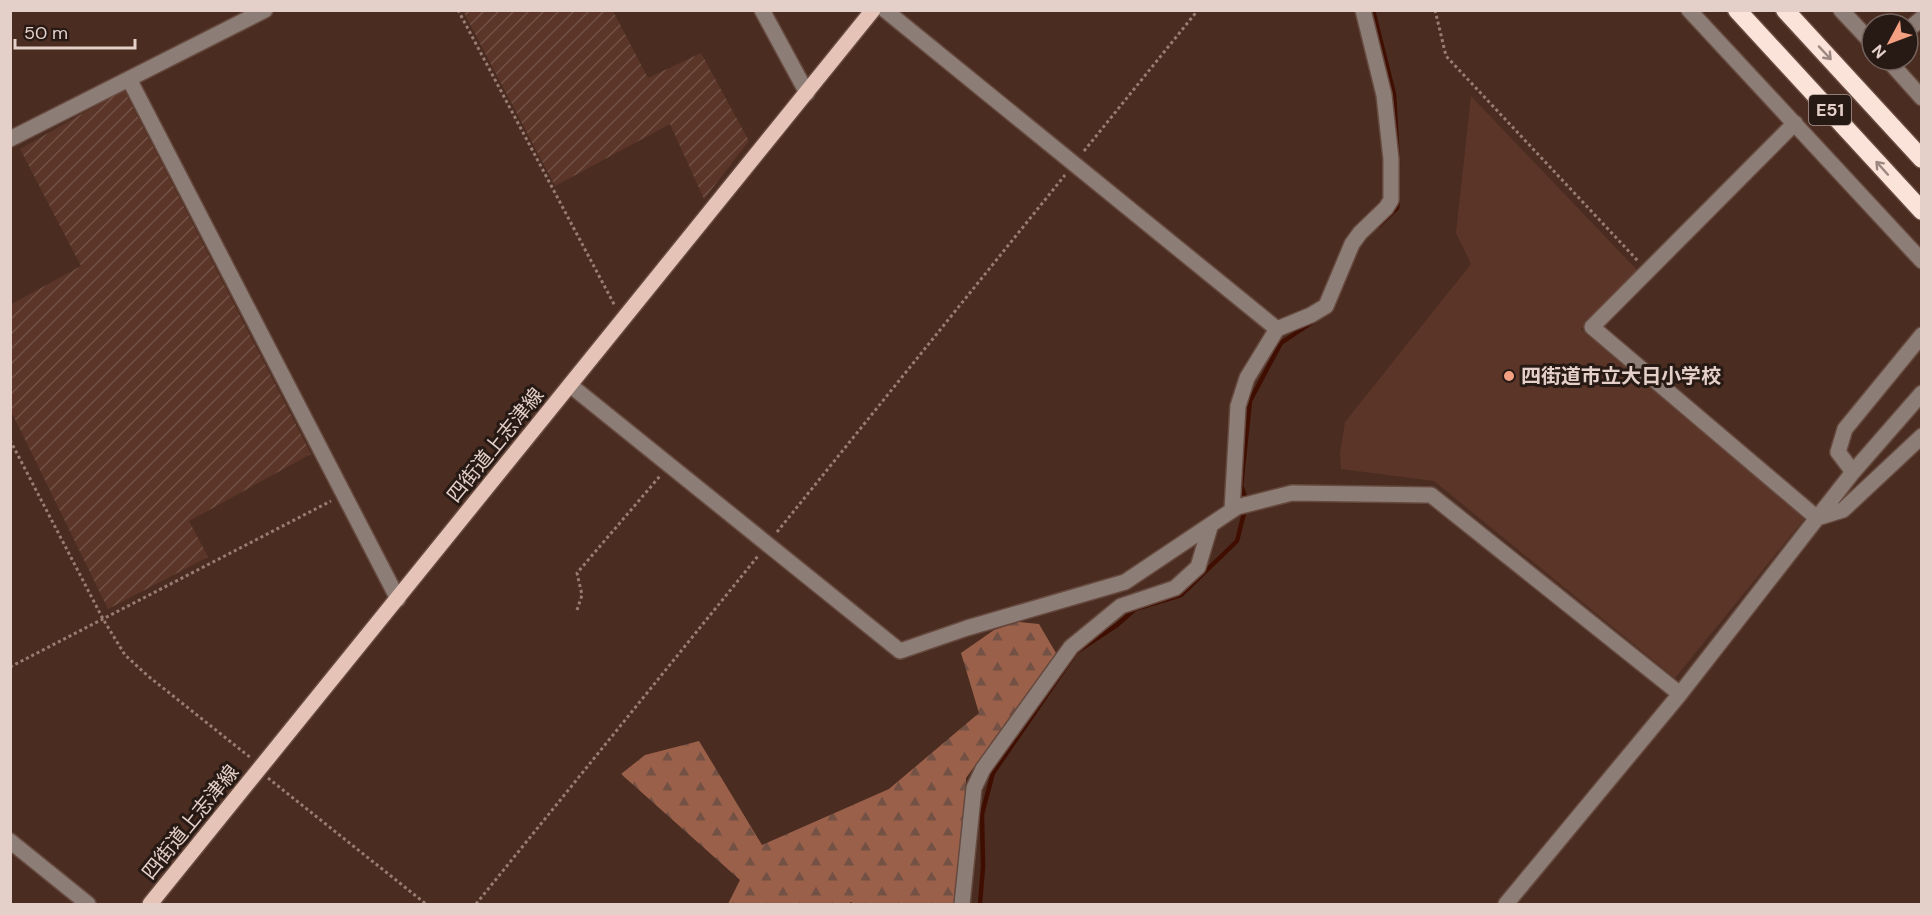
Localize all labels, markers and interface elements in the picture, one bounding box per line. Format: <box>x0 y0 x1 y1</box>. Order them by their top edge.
scale bar <box>15 12 135 50</box>
north arrow <box>1860 12 1920 72</box>
text: 50 m <box>24 21 68 45</box>
text: N <box>1867 40 1891 63</box>
one-way arrow <box>1818 46 1832 61</box>
road number: E51 <box>1809 95 1851 125</box>
one-way arrow <box>1875 161 1889 176</box>
place label: 四街道市立大日小学校 <box>1521 363 1721 389</box>
marker: 四街道市立大日小学校 <box>1502 369 1516 383</box>
street label: 四街道上志津線 <box>441 382 549 508</box>
street label: 四街道上志津線 <box>136 759 244 885</box>

